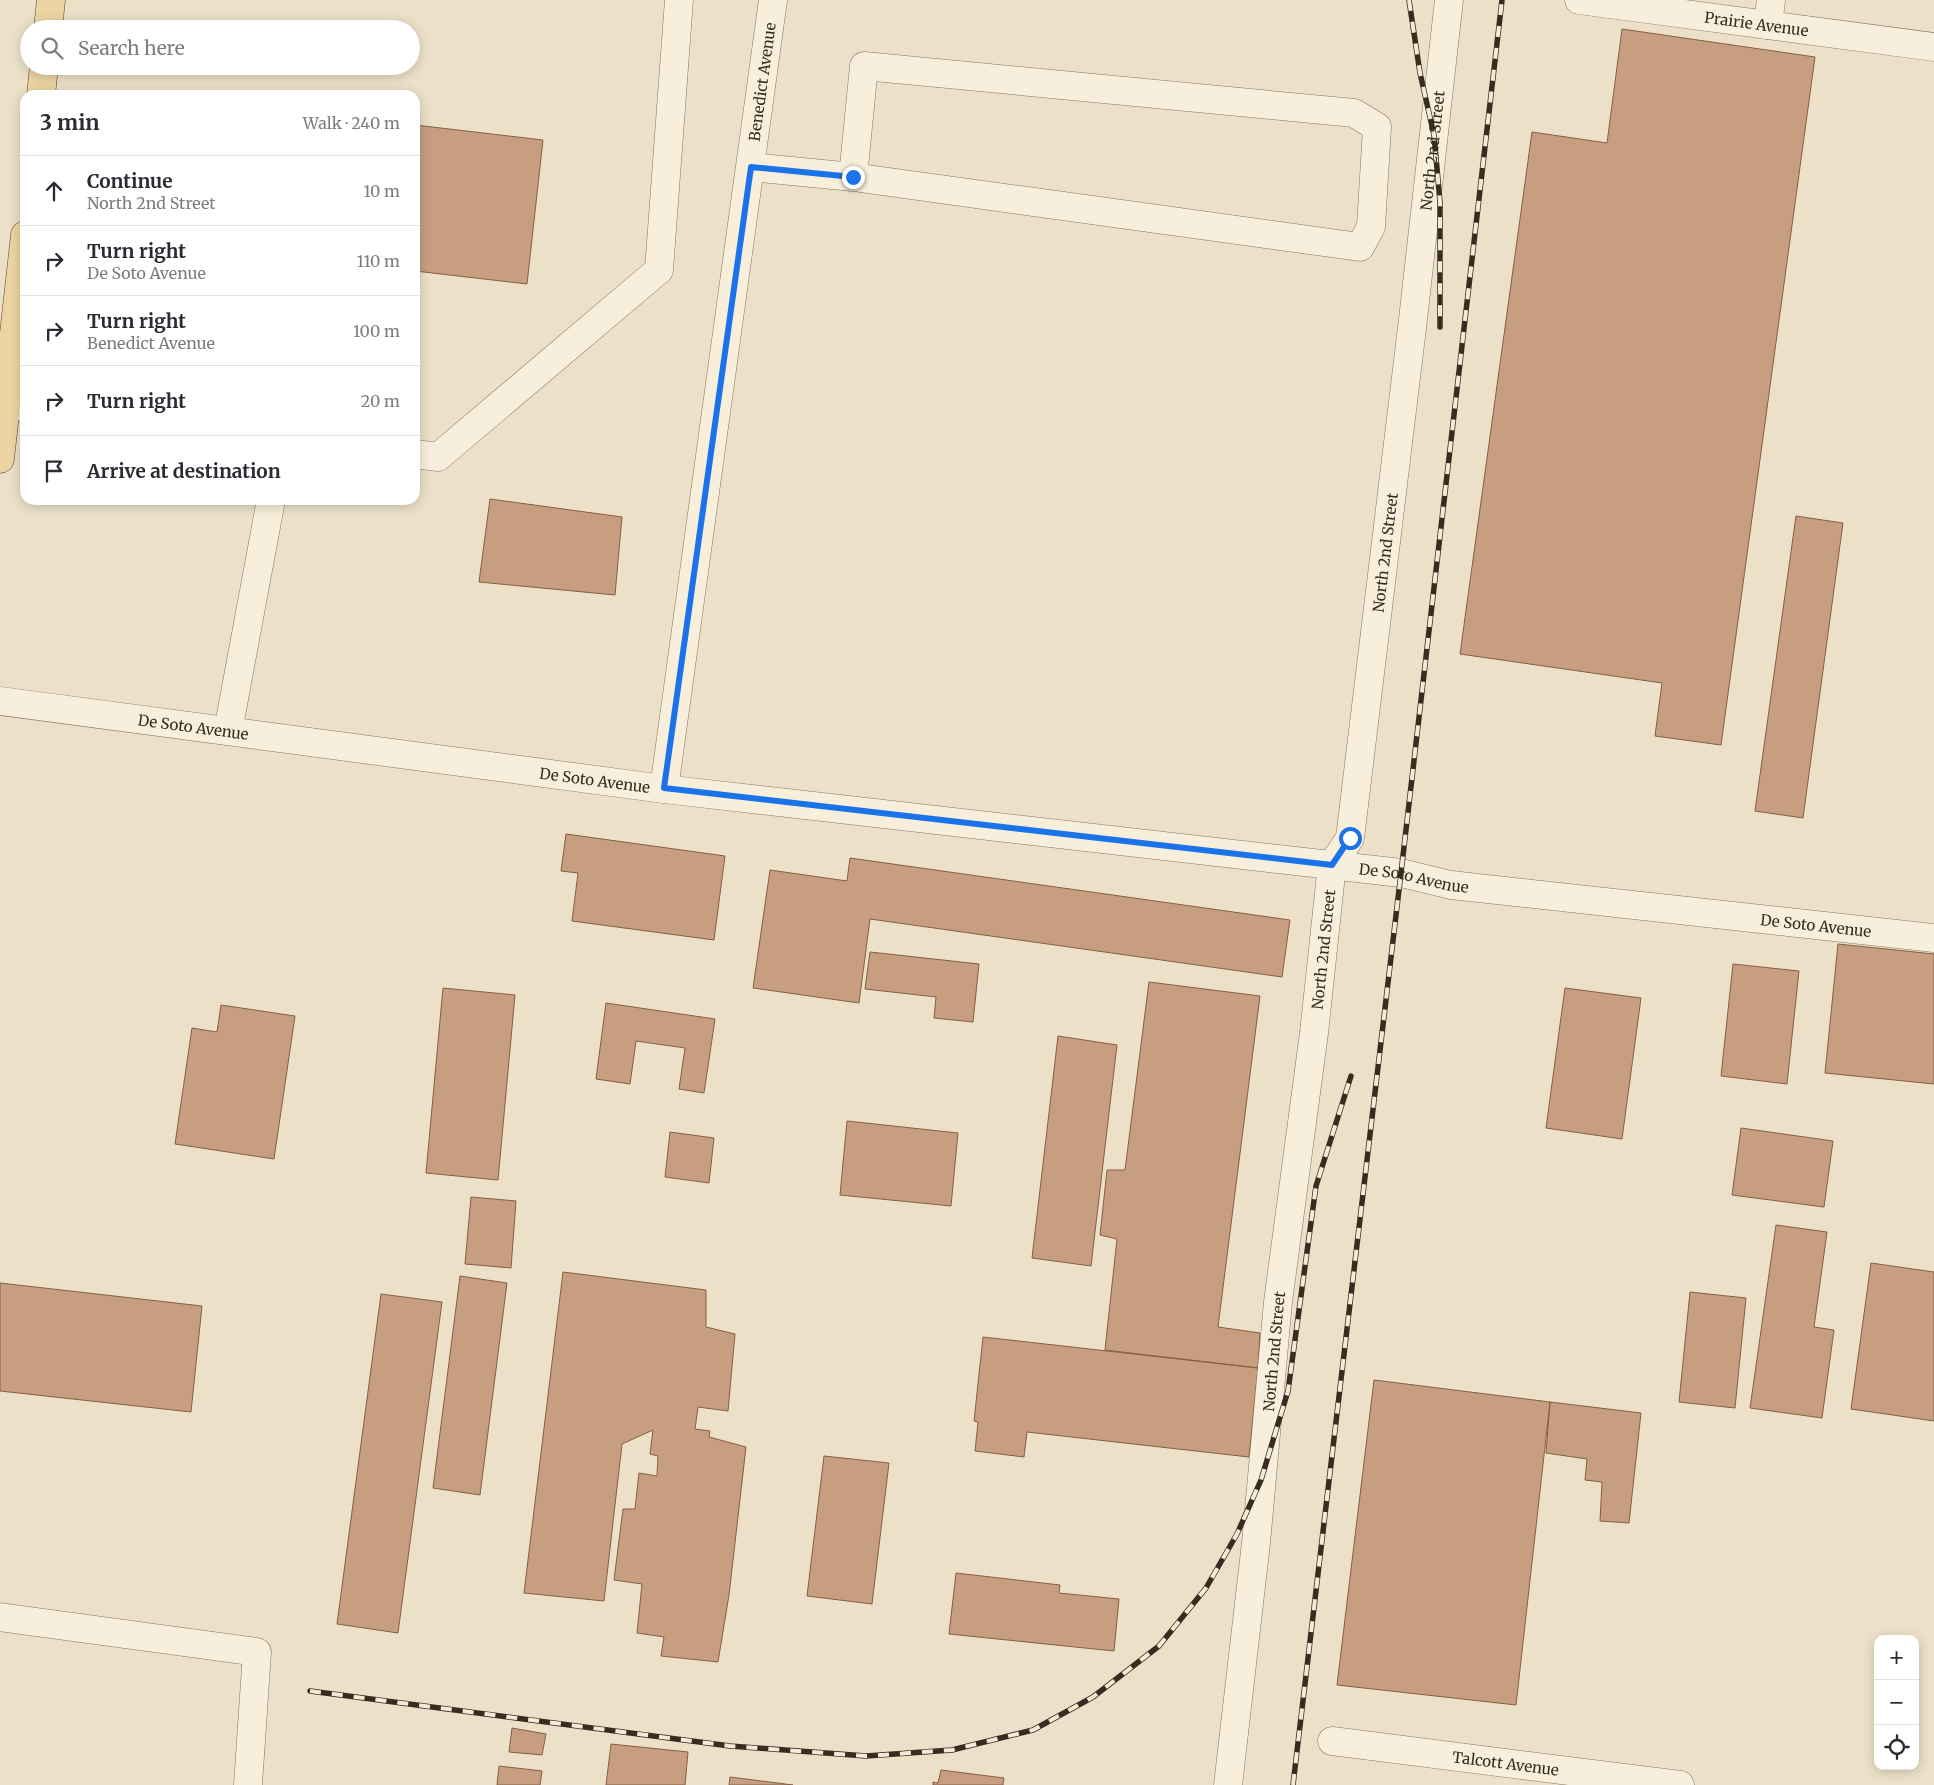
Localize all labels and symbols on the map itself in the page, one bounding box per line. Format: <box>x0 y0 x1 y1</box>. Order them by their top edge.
street label: Prairie Avenue <box>1703 7 1810 40</box>
street label: Benedict Avenue <box>744 21 779 142</box>
street label: North 2nd Street <box>1416 89 1448 211</box>
route end <box>842 166 865 189</box>
street label: North 2nd Street <box>1368 491 1401 614</box>
street label: De Soto Avenue <box>137 710 250 743</box>
street label: De Soto Avenue <box>538 763 651 797</box>
route start <box>1339 827 1362 850</box>
street label: De Soto Avenue <box>1358 859 1470 896</box>
street label: North 2nd Street <box>1307 888 1339 1010</box>
street label: De Soto Avenue <box>1759 910 1872 941</box>
street label: North 2nd Street <box>1259 1290 1289 1412</box>
street label: Talcott Avenue <box>1451 1747 1560 1779</box>

